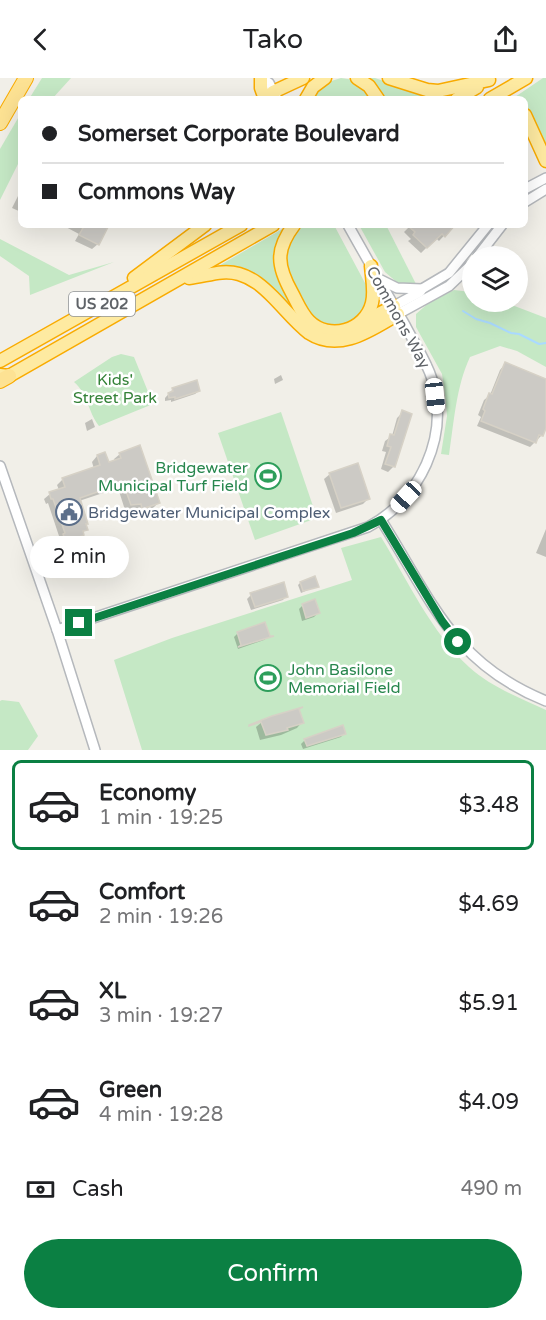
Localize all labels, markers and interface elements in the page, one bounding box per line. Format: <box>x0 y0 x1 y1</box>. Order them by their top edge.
icon: back <box>24 23 57 56</box>
text: Tako <box>243 23 303 56</box>
icon: share <box>489 23 522 56</box>
text: Somerset Corporate Boulevard <box>78 121 400 147</box>
text: Commons Way <box>78 179 235 205</box>
map controls <box>462 246 528 312</box>
button: layers <box>462 246 528 312</box>
street label: Commons Way <box>362 263 435 373</box>
road number: US 202 <box>69 292 135 316</box>
park label: Kids' Street Park <box>73 370 157 408</box>
car <box>424 377 446 415</box>
place label: Bridgewater Municipal Turf Field <box>98 458 249 496</box>
sports icon: Bridgewater Municipal Turf Field <box>253 461 283 491</box>
car <box>387 478 425 516</box>
public building icon: Bridgewater Municipal Complex <box>54 497 84 527</box>
place label: Bridgewater Municipal Complex <box>88 503 330 523</box>
callout: 2 min <box>29 536 128 578</box>
text: 2 min <box>53 545 106 569</box>
route end <box>65 609 92 636</box>
route start <box>444 628 471 655</box>
place label: John Basilone Memorial Field <box>288 660 401 698</box>
sports icon: John Basilone Memorial Field <box>253 663 283 693</box>
icon: car <box>27 778 81 832</box>
text: Economy <box>99 780 196 806</box>
text: $3.48 <box>459 792 519 818</box>
text: 1 min · 19:25 <box>99 806 223 830</box>
icon: car <box>27 877 81 931</box>
text: Comfort <box>99 879 185 905</box>
text: $4.69 <box>458 891 519 917</box>
text: 2 min · 19:26 <box>99 905 223 929</box>
icon: car <box>27 976 81 1030</box>
text: XL <box>99 978 126 1004</box>
text: $5.91 <box>458 990 519 1016</box>
text: 3 min · 19:27 <box>99 1004 223 1028</box>
icon: car <box>27 1075 81 1129</box>
text: Green <box>99 1077 162 1103</box>
text: $4.09 <box>458 1089 519 1115</box>
text: 4 min · 19:28 <box>99 1103 223 1127</box>
icon: cash <box>24 1173 57 1206</box>
text: Cash <box>72 1176 124 1202</box>
text: 490 m <box>461 1177 522 1201</box>
button: Confirm <box>24 1239 522 1308</box>

